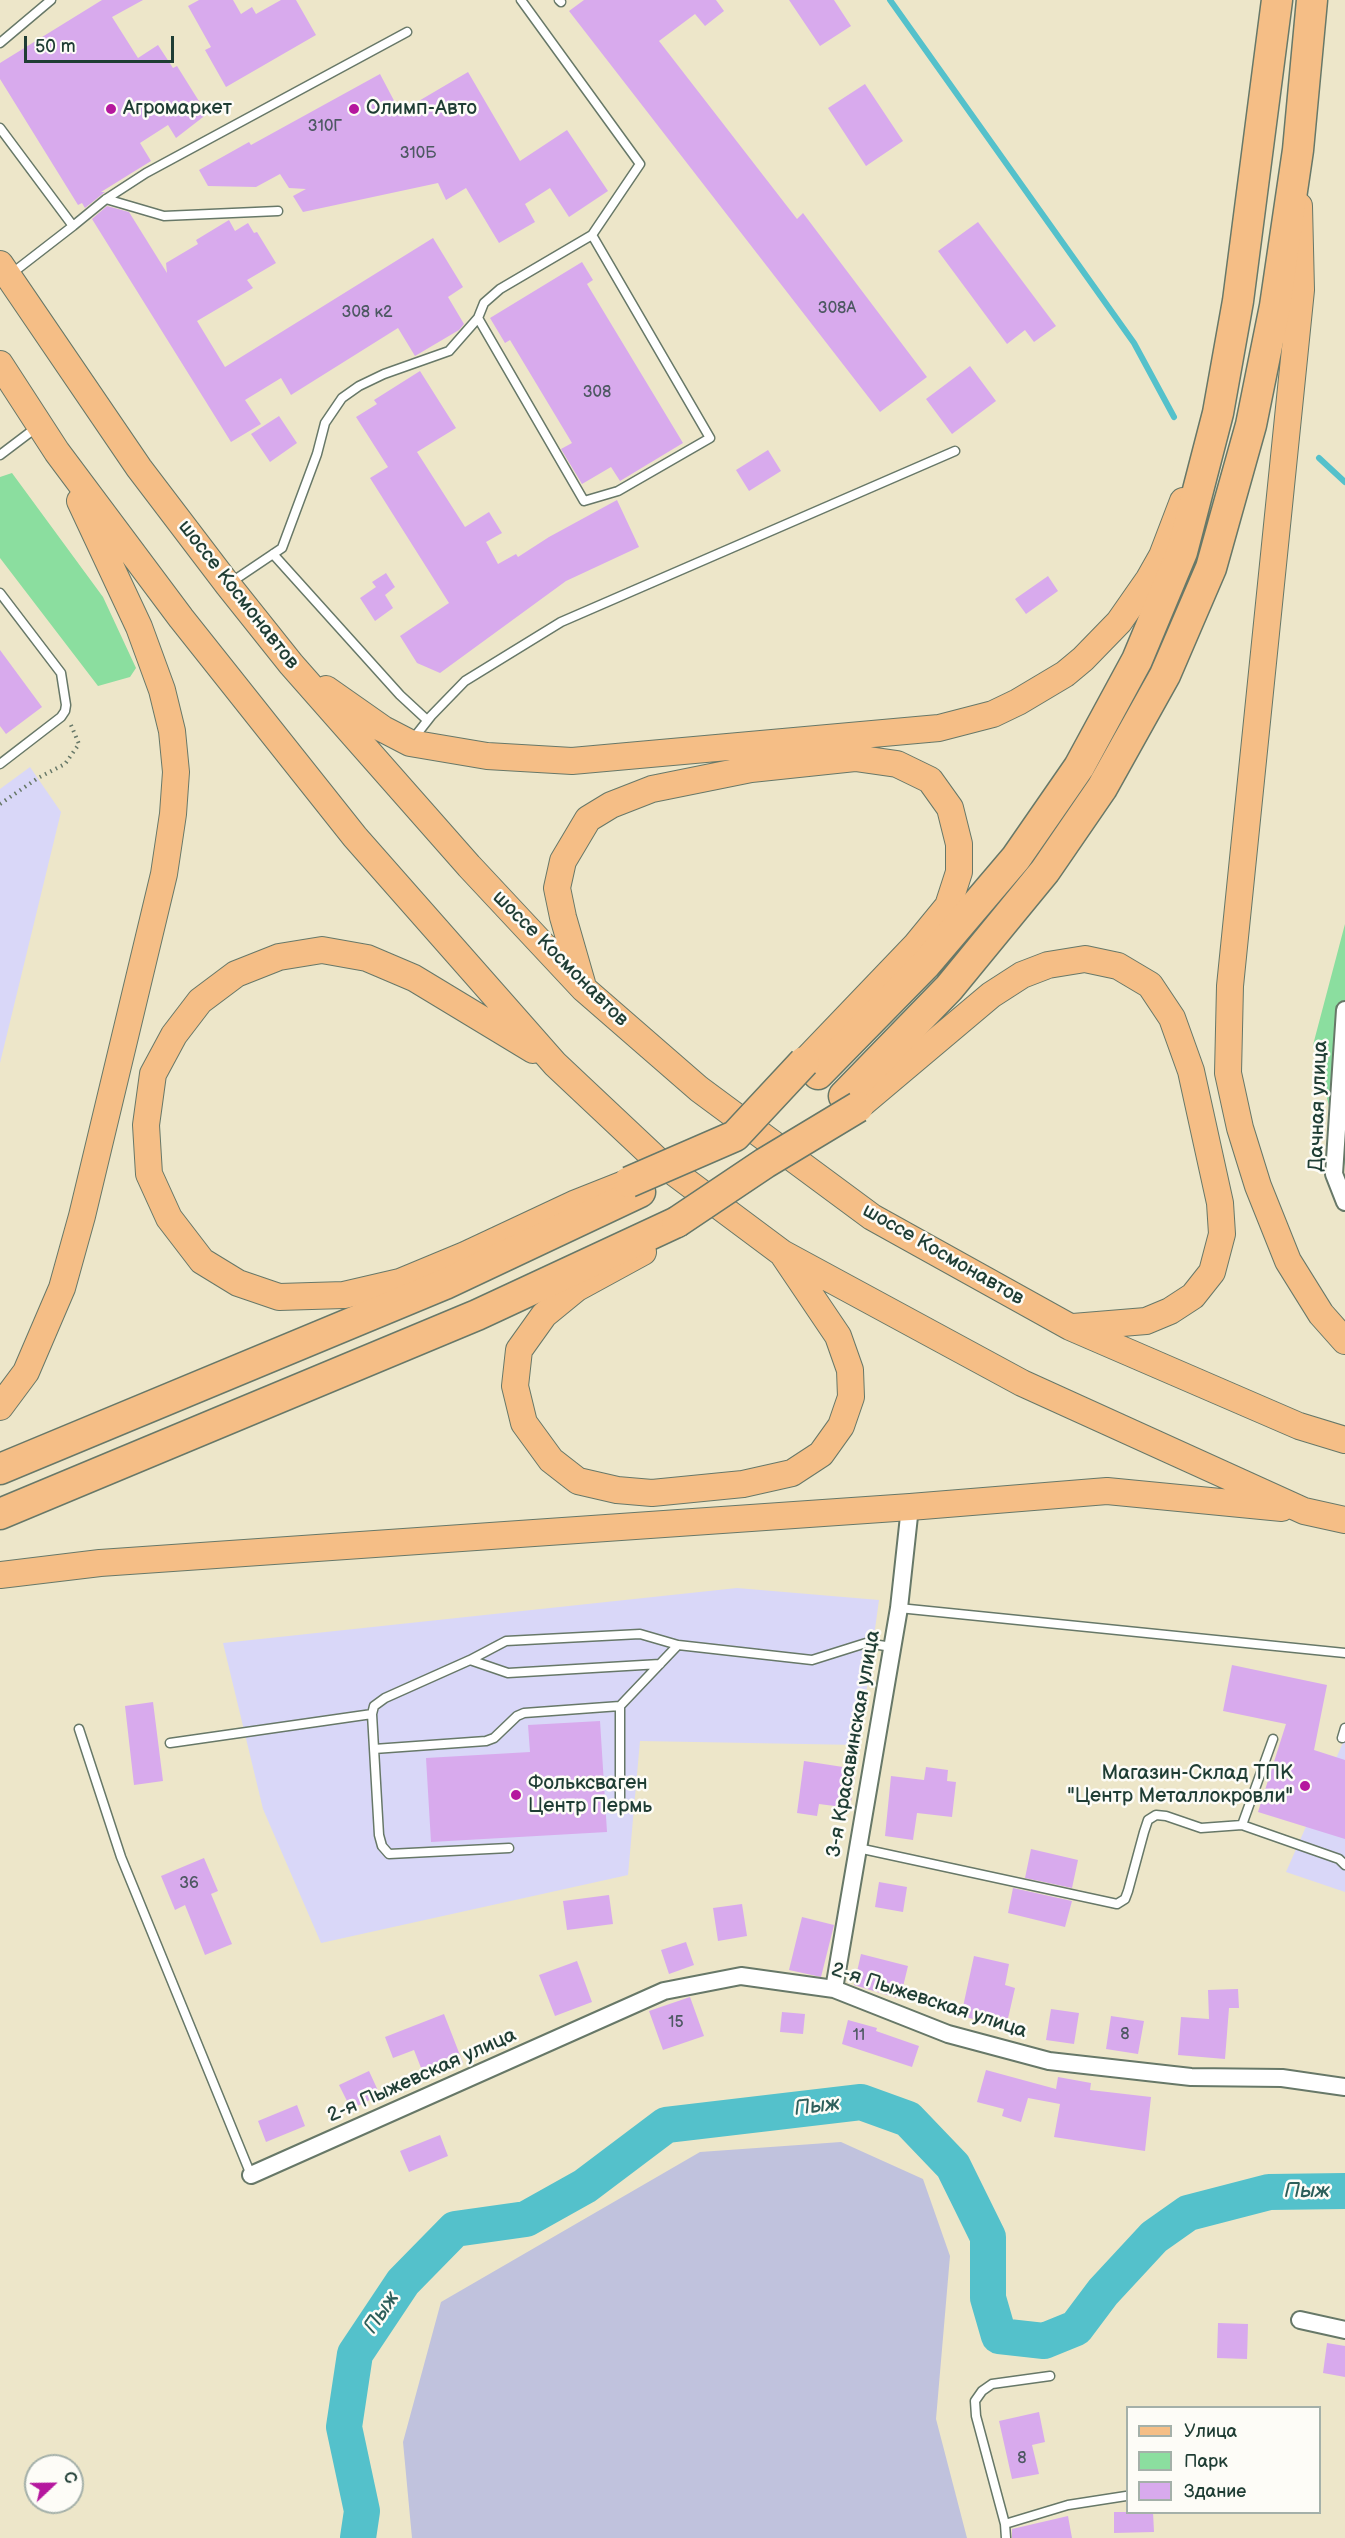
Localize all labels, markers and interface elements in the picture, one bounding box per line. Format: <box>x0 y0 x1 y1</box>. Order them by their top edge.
scale bar <box>27 24 177 62</box>
text: 50 m <box>35 36 76 57</box>
place label: Агромаркет <box>123 97 232 121</box>
place label: Олимп-Авто <box>366 97 477 121</box>
marker: Агромаркет <box>104 102 118 116</box>
marker: Олимп-Авто <box>347 102 361 116</box>
house number: 310Г <box>308 117 342 137</box>
house number: 310Б <box>400 144 436 164</box>
house number: 308А <box>818 299 856 319</box>
house number: 308 к2 <box>342 303 392 323</box>
house number: 308 <box>583 383 611 403</box>
street label: шоссе Космонавтов <box>172 516 304 674</box>
street label: шоссе Космонавтов <box>487 886 633 1032</box>
street label: Дачная улица <box>1305 1040 1333 1172</box>
street label: шоссе Космонавтов <box>858 1199 1028 1311</box>
street label: 3-я Красавинская улица <box>822 1628 886 1860</box>
place label: Магазин-Склад ТПК "Центр Металлокровли" <box>1067 1762 1293 1809</box>
place label: Фольксваген Центр Пермь <box>528 1772 652 1819</box>
marker: Магазин-Склад ТПК "Центр Металлокровли" <box>1298 1779 1312 1793</box>
marker: Фольксваген Центр Пермь <box>509 1788 523 1802</box>
house number: 36 <box>179 1874 199 1894</box>
street label: 2-я Пыжевская улица <box>828 1958 1030 2044</box>
house number: 15 <box>668 2013 684 2033</box>
street label: 2-я Пыжевская улица <box>324 2023 520 2129</box>
house number: 8 <box>1120 2025 1130 2045</box>
house number: 11 <box>853 2026 865 2046</box>
water label: Пыж <box>793 2092 841 2122</box>
water label: Пыж <box>1284 2179 1330 2205</box>
water label: Пыж <box>359 2287 405 2339</box>
legend <box>1126 2406 1321 2514</box>
text: Улица <box>1184 2421 1237 2442</box>
house number: 8 <box>1017 2449 1027 2469</box>
text: Парк <box>1184 2451 1228 2472</box>
north arrow <box>24 2454 84 2514</box>
text: С <box>58 2469 80 2487</box>
text: Здание <box>1184 2481 1246 2502</box>

